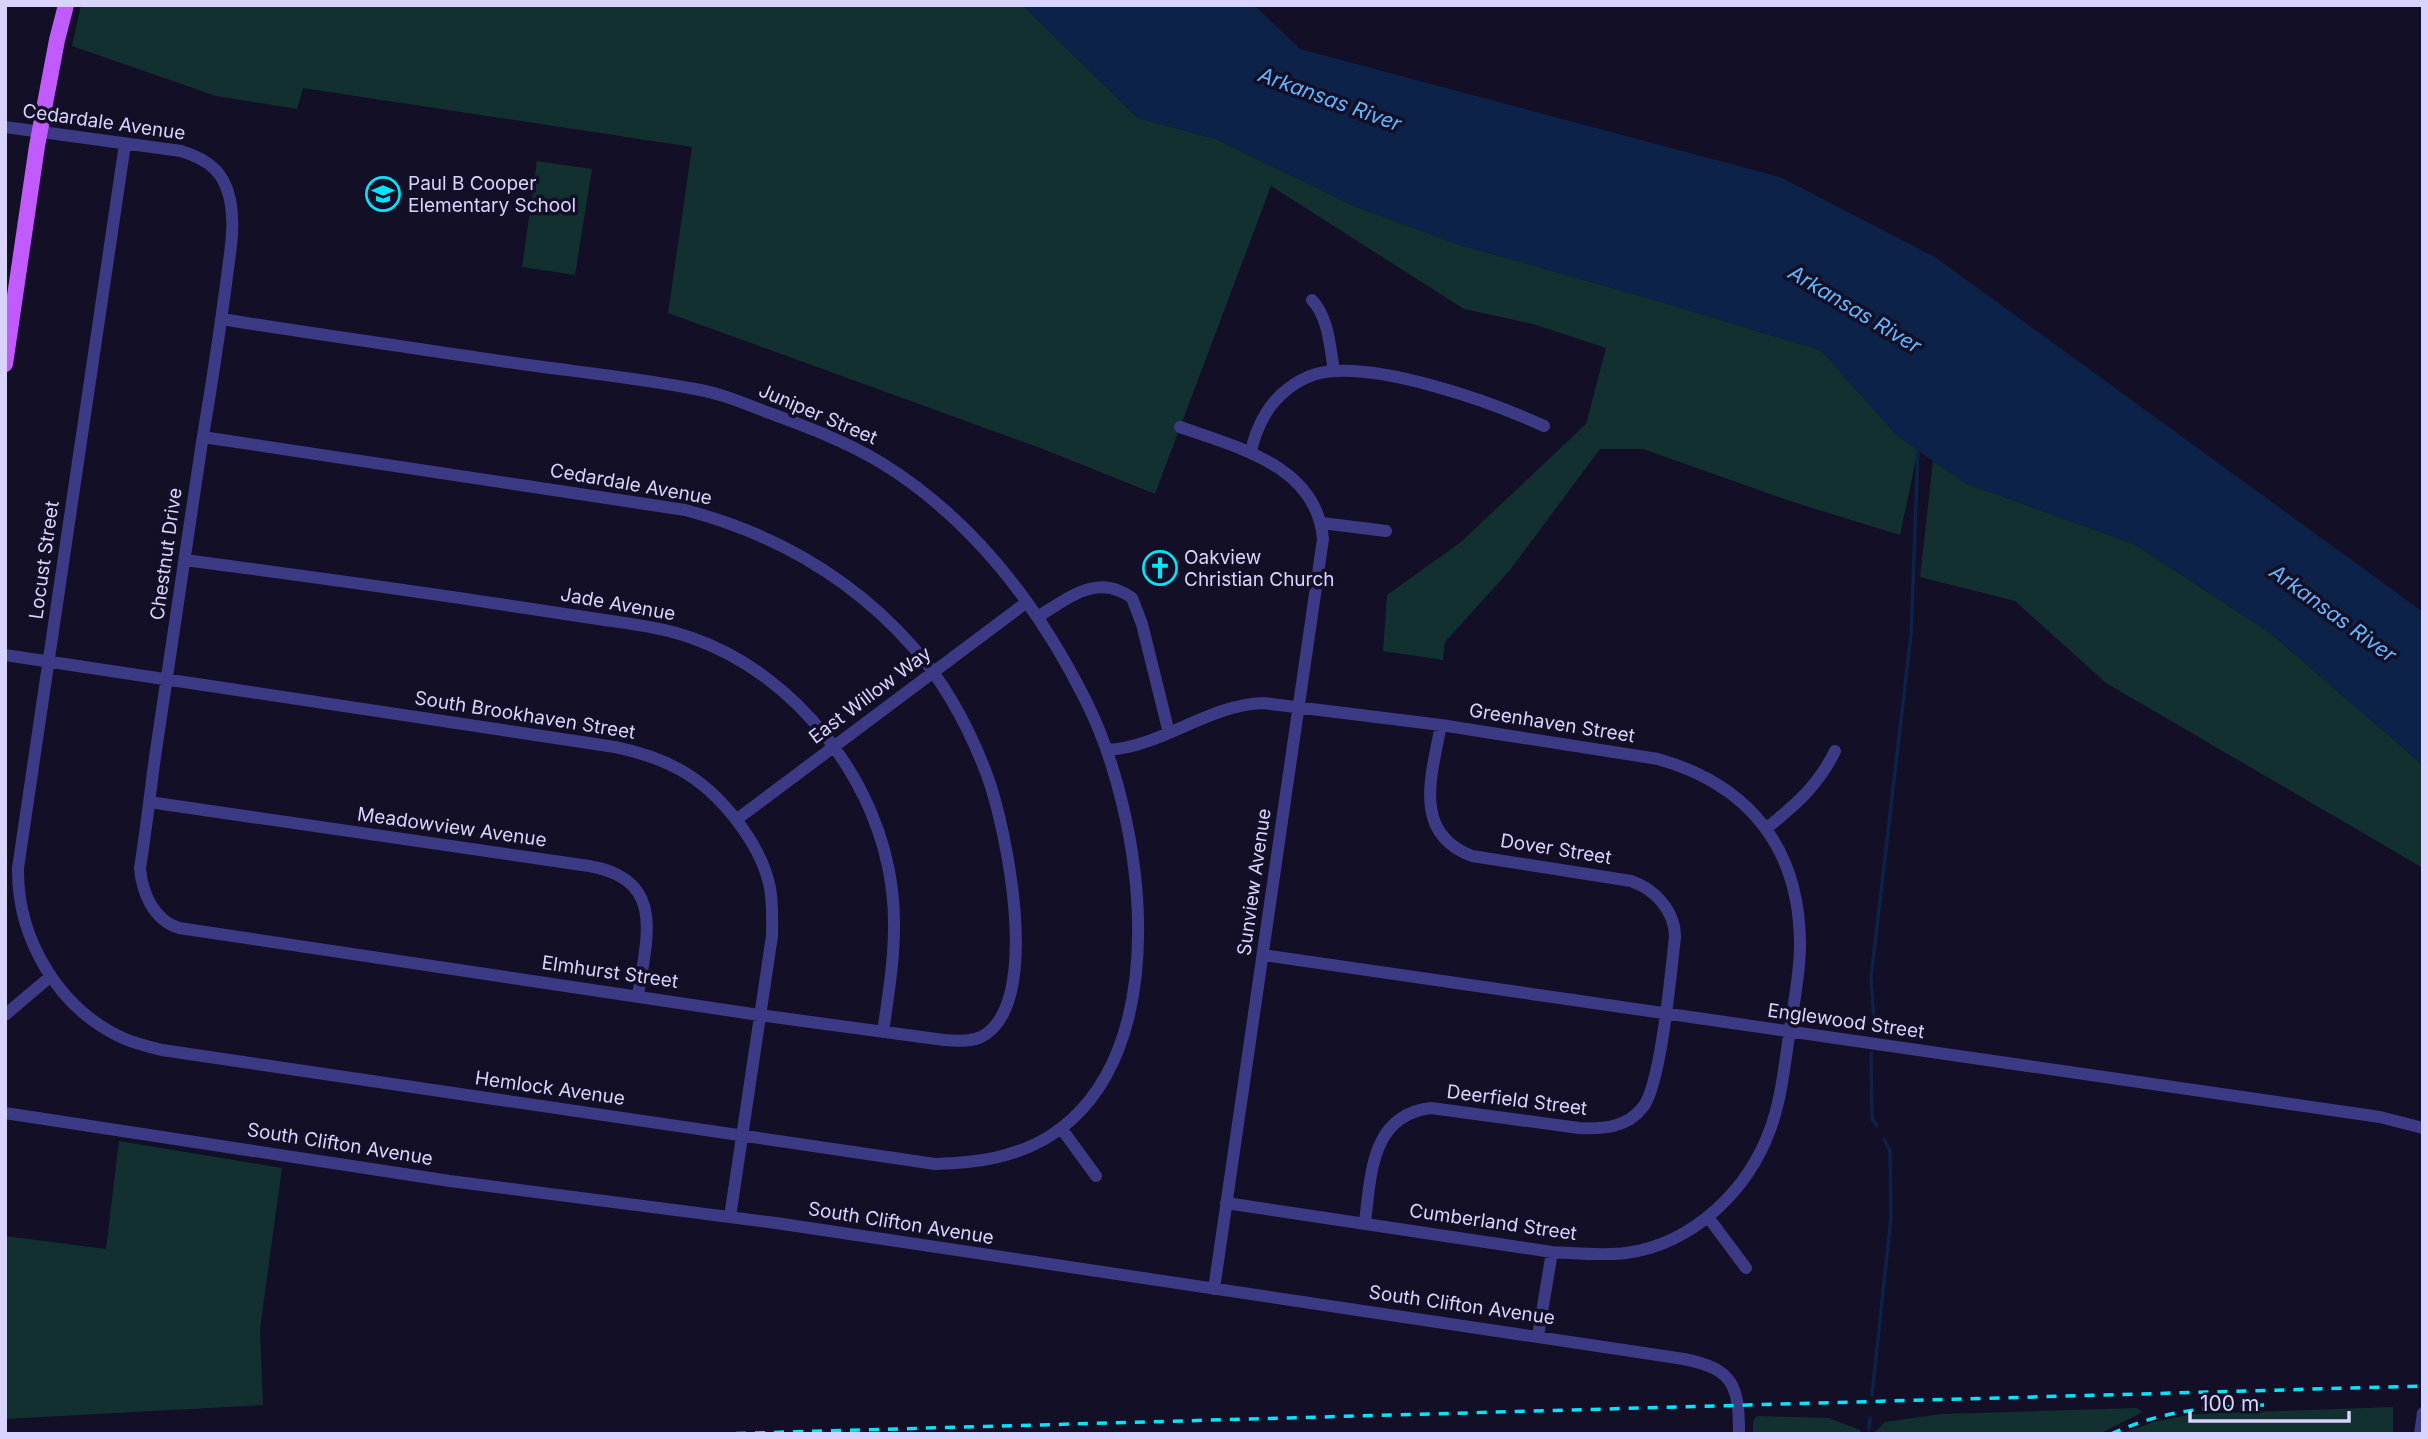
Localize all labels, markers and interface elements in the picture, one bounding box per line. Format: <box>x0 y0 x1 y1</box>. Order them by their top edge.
water label: Arkansas River <box>1254 61 1406 137</box>
street label: Cedardale Avenue <box>21 99 187 145</box>
place label: Paul B Cooper Elementary School <box>408 172 576 217</box>
school or university icon: Paul B Cooper Elementary School <box>364 175 402 213</box>
water label: Arkansas River <box>1783 259 1927 359</box>
street label: Juniper Street <box>755 379 881 449</box>
street label: Cedardale Avenue <box>548 458 714 510</box>
street label: Chestnut Drive <box>145 486 187 622</box>
street label: Locust Street <box>24 499 64 621</box>
place label: Oakview Christian Church <box>1184 546 1335 591</box>
church icon: Oakview Christian Church <box>1141 549 1179 587</box>
water label: Arkansas River <box>2264 558 2402 668</box>
street label: Jade Avenue <box>559 583 677 625</box>
street label: East Willow Way <box>804 641 936 748</box>
street label: South Brookhaven Street <box>413 686 637 744</box>
street label: Greenhaven Street <box>1467 699 1637 747</box>
street label: Meadowview Avenue <box>356 802 548 852</box>
street label: Sunview Avenue <box>1232 807 1276 957</box>
street label: Dover Street <box>1499 829 1613 869</box>
street label: Elmhurst Street <box>540 951 680 993</box>
street label: Englewood Street <box>1766 999 1926 1043</box>
street label: Hemlock Avenue <box>474 1066 626 1110</box>
street label: Deerfield Street <box>1446 1080 1588 1120</box>
street label: South Clifton Avenue <box>245 1118 435 1170</box>
street label: South Clifton Avenue <box>806 1197 996 1249</box>
street label: Cumberland Street <box>1408 1199 1578 1245</box>
street label: South Clifton Avenue <box>1367 1281 1557 1329</box>
scale bar <box>2190 1380 2349 1424</box>
text: 100 m <box>2200 1391 2259 1416</box>

